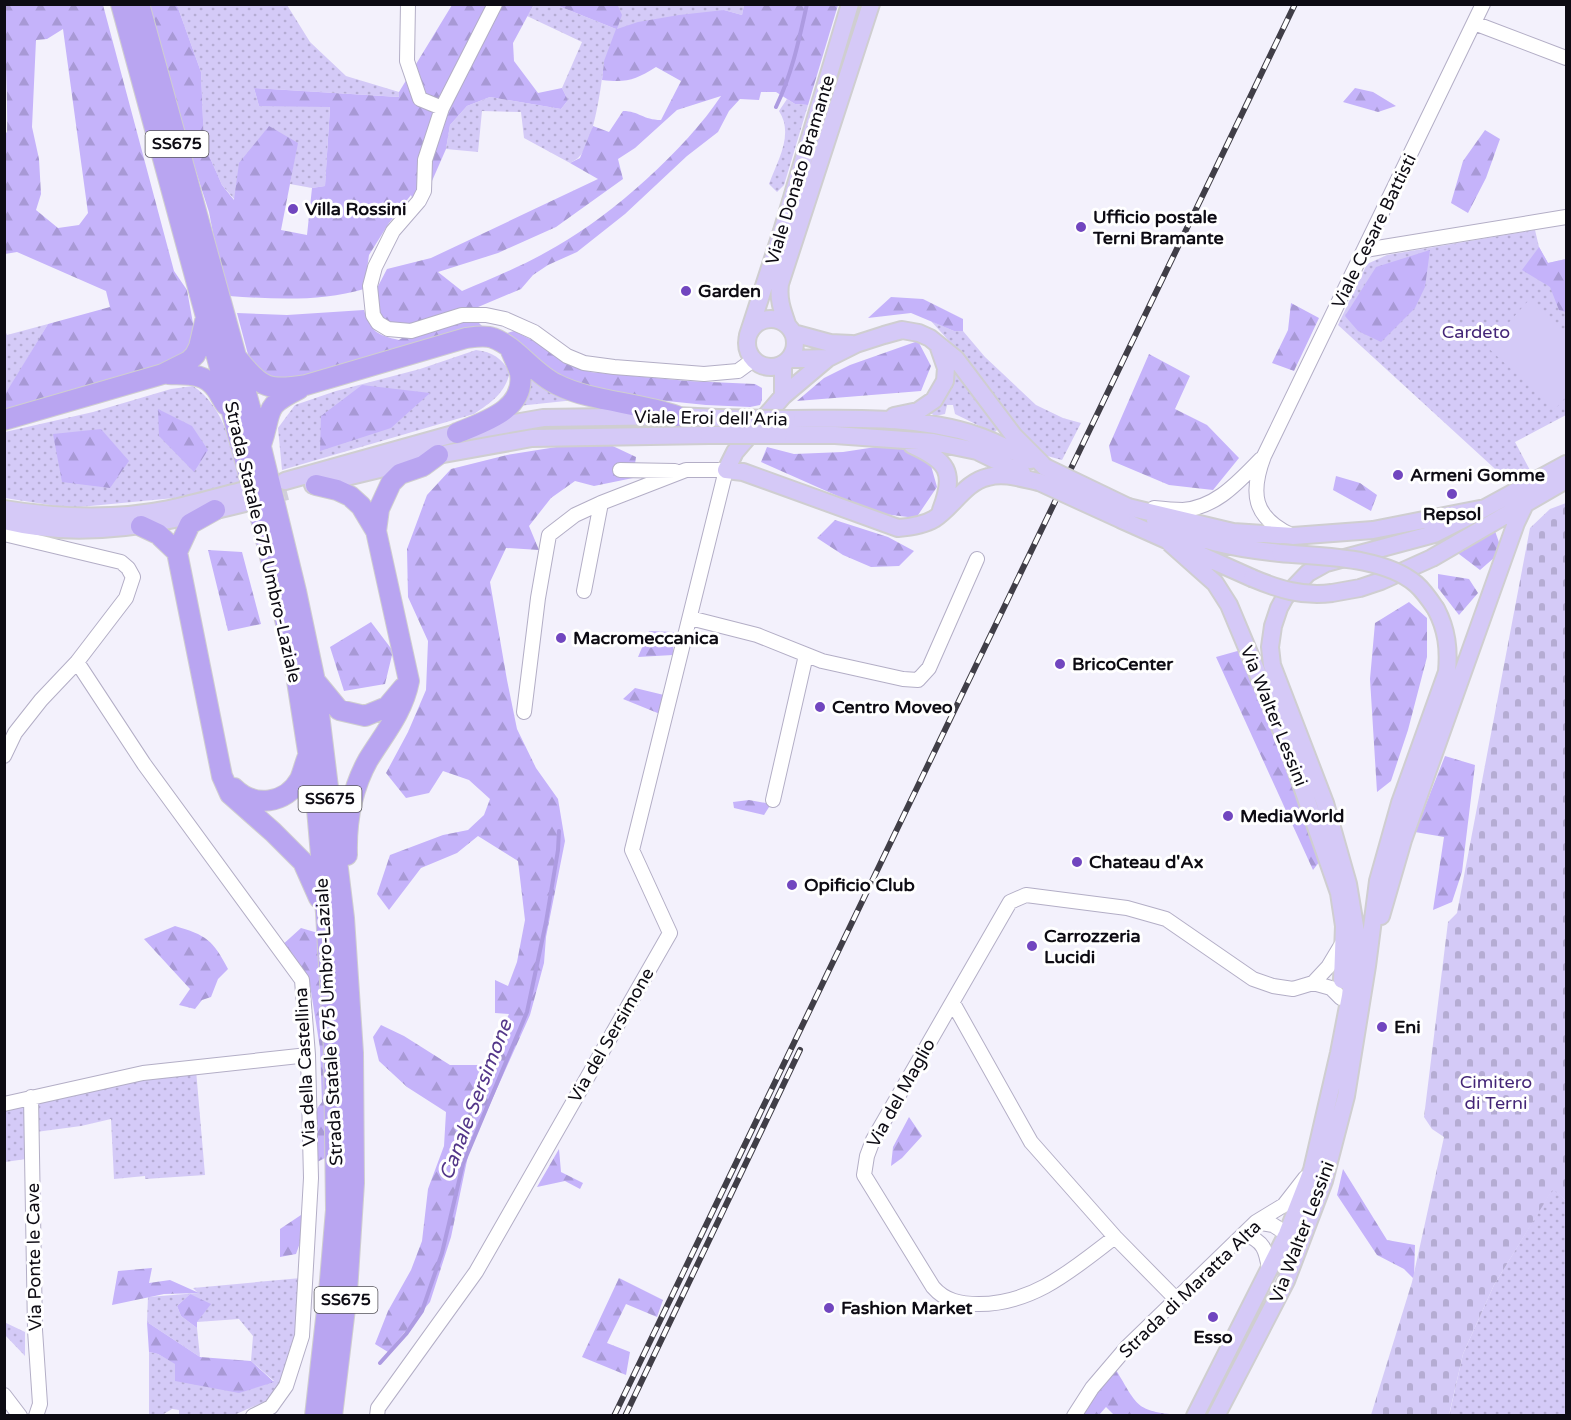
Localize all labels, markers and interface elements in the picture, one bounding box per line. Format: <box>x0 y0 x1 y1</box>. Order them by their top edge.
street label: Viale Donato Bramante <box>761 72 839 268</box>
road number: SS675 <box>146 131 208 157</box>
street label: Viale Cesare Battisti <box>1327 150 1421 312</box>
place label: Villa Rossini <box>305 198 407 220</box>
marker: Villa Rossini <box>286 202 300 216</box>
place label: Ufficio postale Terni Bramante <box>1092 206 1224 249</box>
marker: Ufficio postale Terni Bramante <box>1074 220 1088 234</box>
place label: Garden <box>698 280 761 302</box>
marker: Garden <box>679 284 693 298</box>
park label: Cardeto <box>1442 321 1510 343</box>
street label: Strada Statale 675 Umbro-Laziale <box>220 399 306 685</box>
street label: Viale Eroi dell'Aria <box>634 406 788 430</box>
place label: Armeni Gomme <box>1410 464 1545 486</box>
marker: Armeni Gomme <box>1391 468 1405 482</box>
marker: Repsol <box>1445 487 1459 501</box>
place label: Repsol <box>1423 503 1481 525</box>
place label: Macromeccanica <box>573 627 719 649</box>
marker: Macromeccanica <box>554 631 568 645</box>
street label: Via Walter Lessini <box>1236 642 1312 790</box>
place label: BricoCenter <box>1072 653 1174 675</box>
marker: BricoCenter <box>1053 657 1067 671</box>
place label: Centro Moveo <box>832 696 953 718</box>
marker: Centro Moveo <box>813 700 827 714</box>
road number: SS675 <box>298 786 362 812</box>
place label: MediaWorld <box>1240 805 1344 827</box>
marker: MediaWorld <box>1221 809 1235 823</box>
place label: Chateau d'Ax <box>1089 851 1204 873</box>
marker: Chateau d'Ax <box>1070 855 1084 869</box>
place label: Opificio Club <box>804 874 915 896</box>
street label: Strada Statale 675 Umbro-Laziale <box>310 878 348 1166</box>
marker: Opificio Club <box>785 878 799 892</box>
place label: Carrozzeria Lucidi <box>1044 925 1141 968</box>
marker: Carrozzeria Lucidi <box>1025 939 1039 953</box>
street label: Via del Sersimone <box>563 964 659 1106</box>
street label: Via della Castellina <box>290 987 320 1147</box>
water label: Canale Sersimone <box>434 1015 518 1184</box>
place label: Eni <box>1394 1016 1421 1038</box>
marker: Eni <box>1375 1020 1389 1034</box>
street label: Via del Maglio <box>862 1035 940 1151</box>
park label: Cimitero di Terni <box>1460 1071 1532 1114</box>
street label: Via Walter Lessini <box>1265 1158 1339 1306</box>
street label: Via Ponte le Cave <box>22 1183 46 1331</box>
street label: Strada di Maratta Alta <box>1114 1215 1266 1363</box>
road number: SS675 <box>314 1287 378 1313</box>
place label: Fashion Market <box>841 1297 973 1319</box>
marker: Fashion Market <box>822 1301 836 1315</box>
marker: Esso <box>1206 1310 1220 1324</box>
place label: Esso <box>1193 1326 1233 1348</box>

